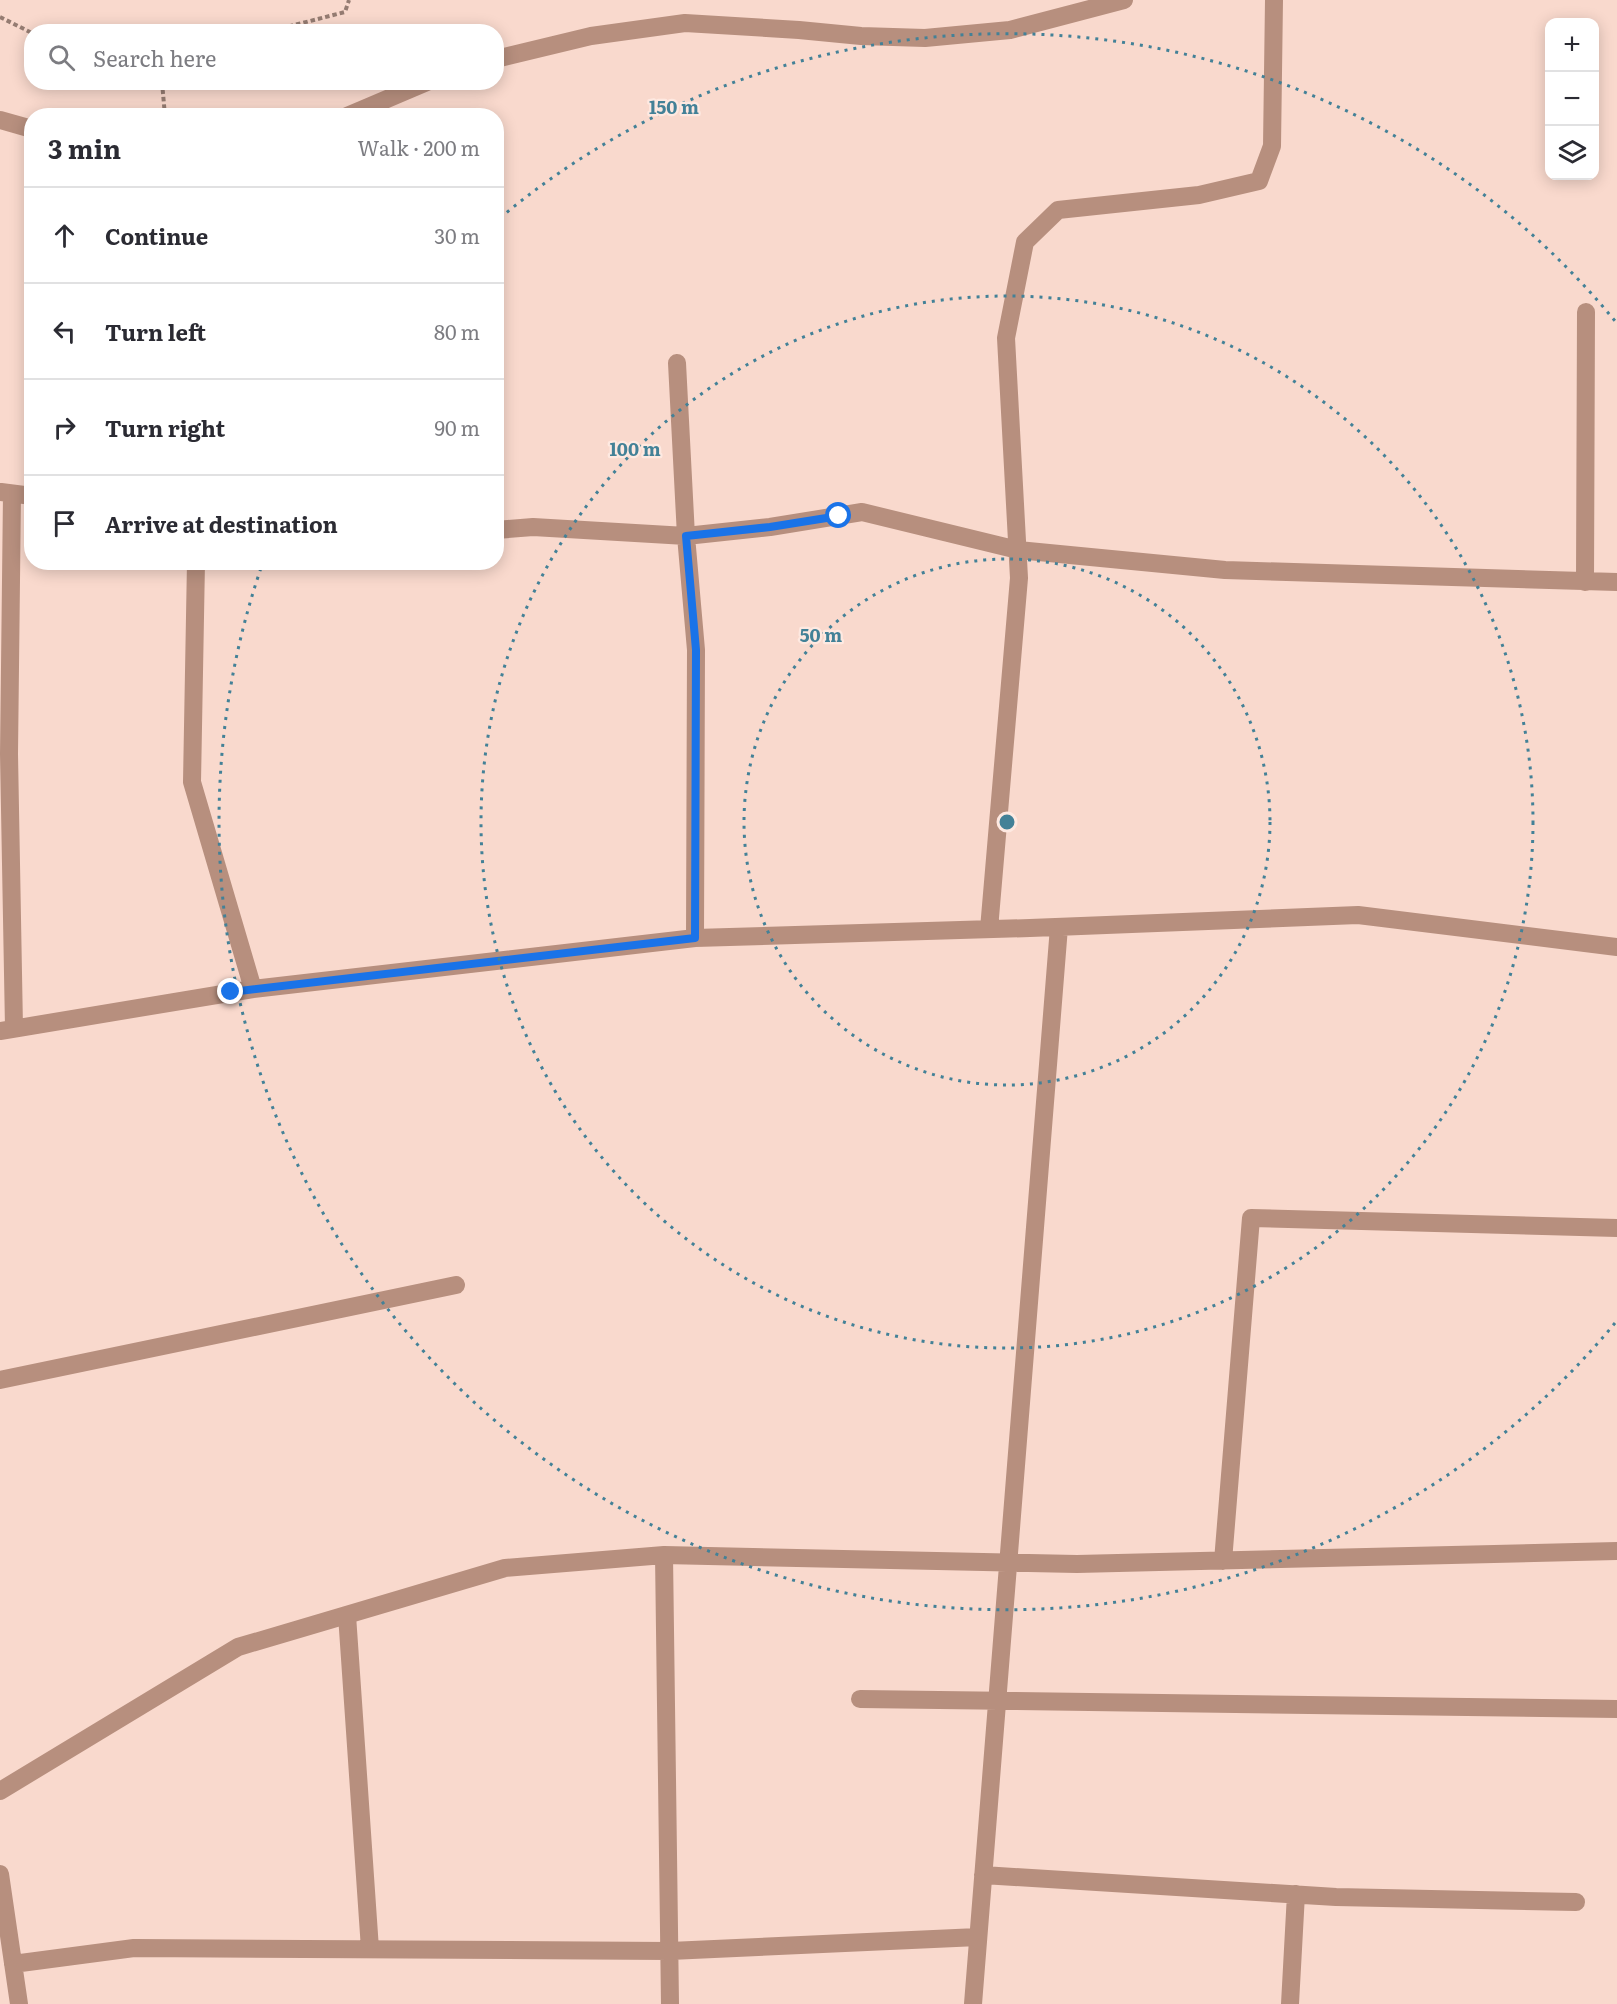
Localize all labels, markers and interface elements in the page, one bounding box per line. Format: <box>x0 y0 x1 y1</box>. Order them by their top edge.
map controls <box>1545 18 1599 180</box>
button: + <box>1545 18 1599 72</box>
search box <box>24 24 504 90</box>
icon: search <box>45 41 78 74</box>
text: Search here <box>93 41 216 74</box>
button: − <box>1545 72 1599 126</box>
text: 150 m <box>649 93 699 120</box>
button: layers <box>1545 126 1599 180</box>
text: 3 min <box>48 128 121 167</box>
text: Walk · 200 m <box>357 132 480 162</box>
icon: ahead <box>48 219 81 252</box>
text: Continue <box>105 219 208 252</box>
text: 30 m <box>434 220 480 250</box>
icon: left <box>48 315 81 348</box>
text: Turn left <box>105 315 206 348</box>
text: 80 m <box>434 316 480 346</box>
icon: right <box>48 411 81 444</box>
text: Turn right <box>105 411 225 444</box>
text: 90 m <box>435 412 480 442</box>
text: 100 m <box>609 435 661 462</box>
route start <box>825 502 851 528</box>
icon: arrive <box>48 507 81 540</box>
text: Arrive at destination <box>105 507 338 540</box>
text: 50 m <box>800 621 842 648</box>
centre of rings <box>997 812 1017 832</box>
route end <box>217 978 243 1004</box>

